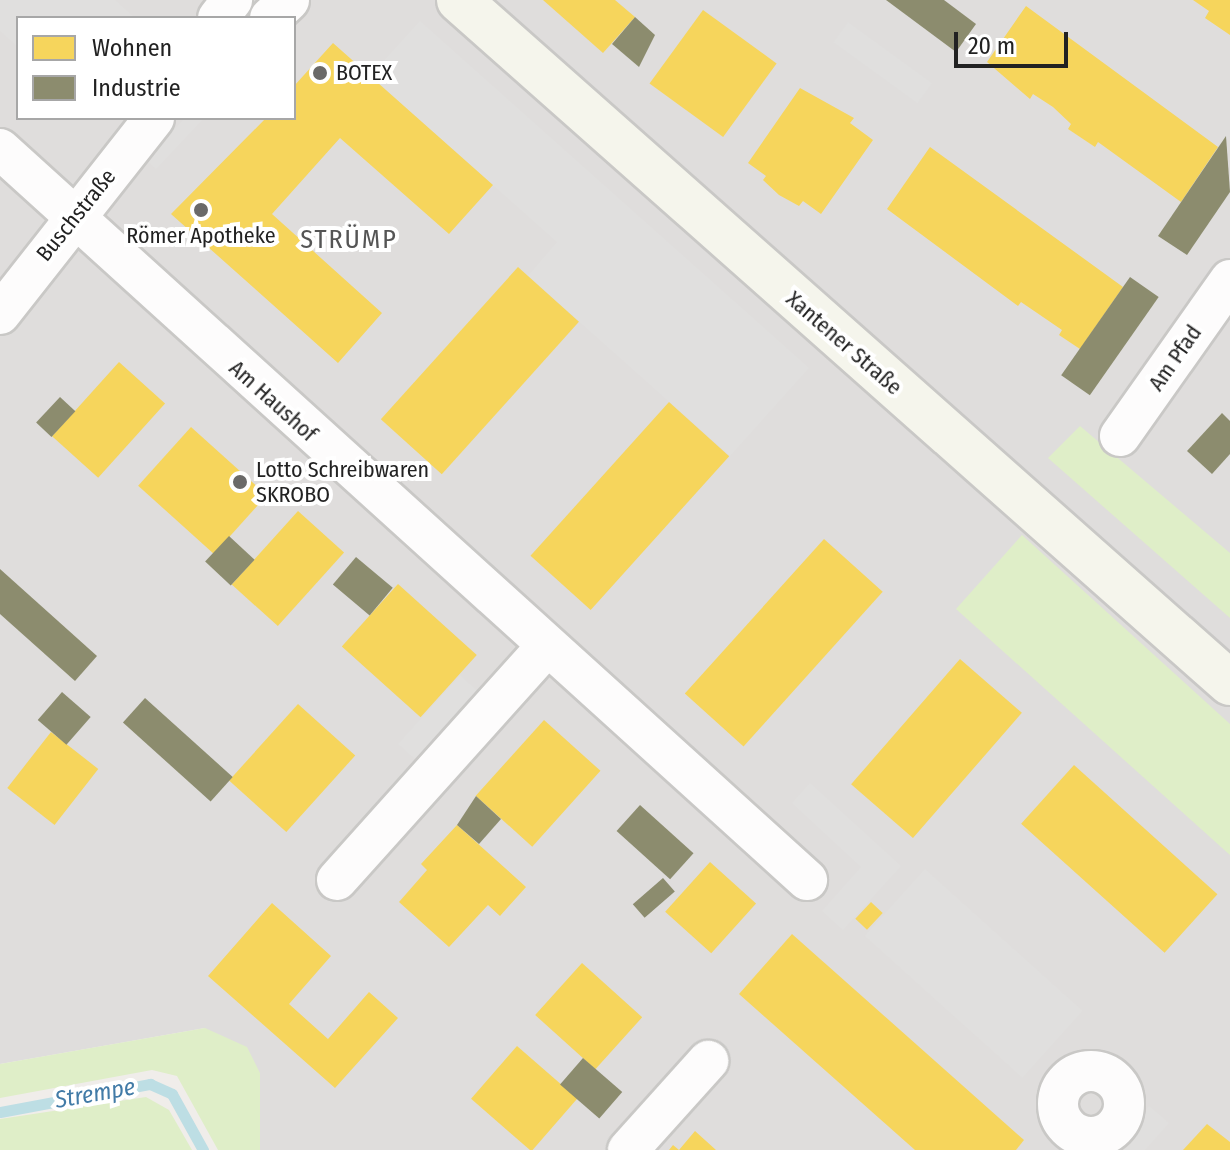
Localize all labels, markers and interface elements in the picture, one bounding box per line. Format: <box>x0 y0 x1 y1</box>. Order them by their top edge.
legend <box>16 16 296 120</box>
scale bar <box>958 16 1072 66</box>
text: 20 m <box>968 32 1015 60</box>
text: Wohnen <box>92 34 172 62</box>
place label: BOTEX <box>336 60 392 86</box>
marker: BOTEX <box>311 64 329 82</box>
text: Industrie <box>92 74 181 102</box>
street label: Buschstraße <box>31 164 121 266</box>
marker: Römer Apotheke <box>192 201 210 219</box>
place label: Römer Apotheke <box>126 223 276 249</box>
district label: STRÜMP <box>300 224 398 256</box>
street label: Xantener Straße <box>781 286 907 400</box>
street label: Am Pfad <box>1143 320 1207 396</box>
street label: Am Haushof <box>224 355 322 447</box>
place label: Lotto Schreibwaren SKROBO <box>256 456 429 508</box>
marker: Lotto Schreibwaren SKROBO <box>231 473 249 491</box>
water label: Strempe <box>53 1073 137 1115</box>

